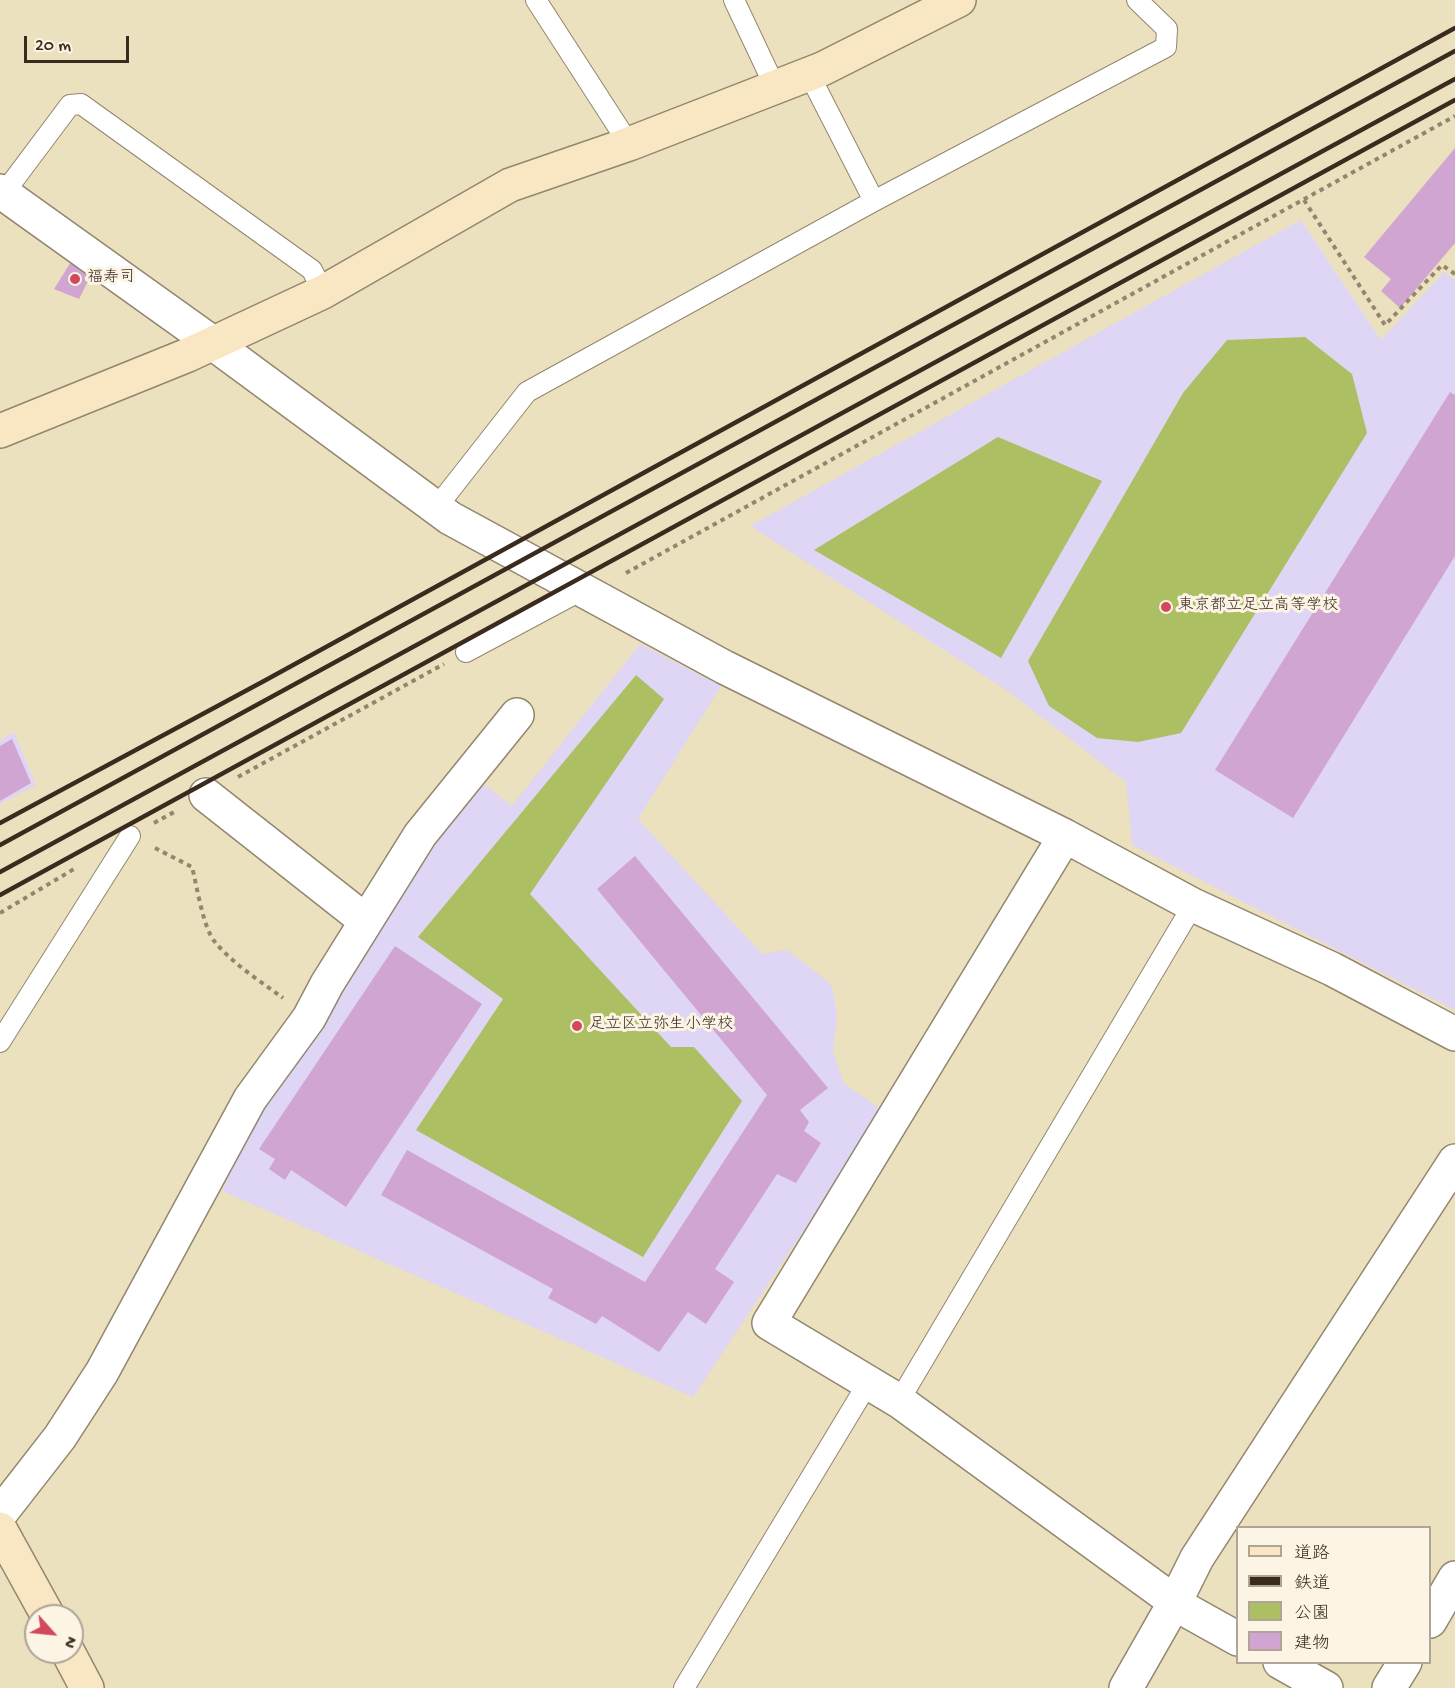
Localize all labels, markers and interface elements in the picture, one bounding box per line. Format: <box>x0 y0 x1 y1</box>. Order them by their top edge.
scale bar <box>27 24 132 62</box>
text: 20 m <box>35 36 71 57</box>
place label: 福寿司 <box>87 269 135 289</box>
marker: 福寿司 <box>68 272 82 286</box>
place label: 東京都立足立高等学校 <box>1178 597 1338 617</box>
marker: 東京都立足立高等学校 <box>1159 600 1173 614</box>
place label: 足立区立弥生小学校 <box>589 1016 733 1036</box>
marker: 足立区立弥生小学校 <box>570 1019 584 1033</box>
legend <box>1236 1526 1431 1664</box>
text: 道路 <box>1294 1544 1330 1565</box>
text: 鉄道 <box>1294 1574 1330 1595</box>
north arrow <box>24 1604 84 1664</box>
text: 公園 <box>1294 1604 1330 1625</box>
text: N <box>58 1633 80 1650</box>
text: 建物 <box>1294 1634 1330 1655</box>

